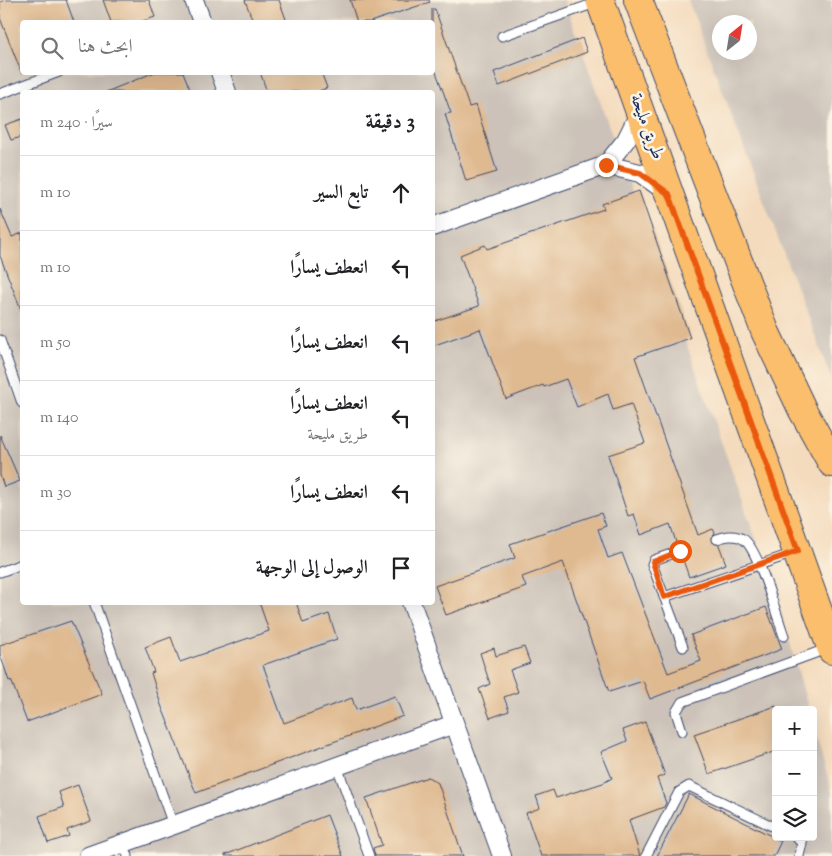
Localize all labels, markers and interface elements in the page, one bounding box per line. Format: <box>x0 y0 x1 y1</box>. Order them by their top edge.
north arrow <box>712 15 757 60</box>
search box <box>20 20 435 75</box>
icon: search <box>38 34 66 62</box>
text: ابحث هنا <box>78 34 133 61</box>
street label: طريق مليحة <box>622 91 670 163</box>
text: 3 دقيقة <box>365 108 415 138</box>
text: سيرًا · 240 m <box>40 112 113 135</box>
route end <box>595 154 618 177</box>
icon: ahead <box>387 179 415 207</box>
text: تابع السير <box>314 180 368 207</box>
text: 10 m <box>40 182 70 205</box>
icon: left <box>387 254 415 282</box>
text: انعطف يسارًا <box>290 255 368 282</box>
text: 10 m <box>40 257 70 280</box>
icon: left <box>387 329 415 357</box>
text: انعطف يسارًا <box>290 330 368 357</box>
text: 50 m <box>40 332 71 355</box>
text: انعطف يسارًا <box>290 391 368 418</box>
icon: left <box>387 404 415 432</box>
text: 140 m <box>40 407 78 430</box>
text: طريق مليحة <box>307 424 368 447</box>
icon: left <box>387 479 415 507</box>
text: انعطف يسارًا <box>290 480 368 507</box>
text: 30 m <box>40 482 71 505</box>
route start <box>669 540 692 563</box>
icon: arrive <box>387 554 415 582</box>
text: الوصول إلى الوجهة <box>256 555 368 582</box>
map controls <box>772 706 817 841</box>
button: + <box>772 706 817 751</box>
button: − <box>772 751 817 796</box>
button: layers <box>772 796 817 841</box>

